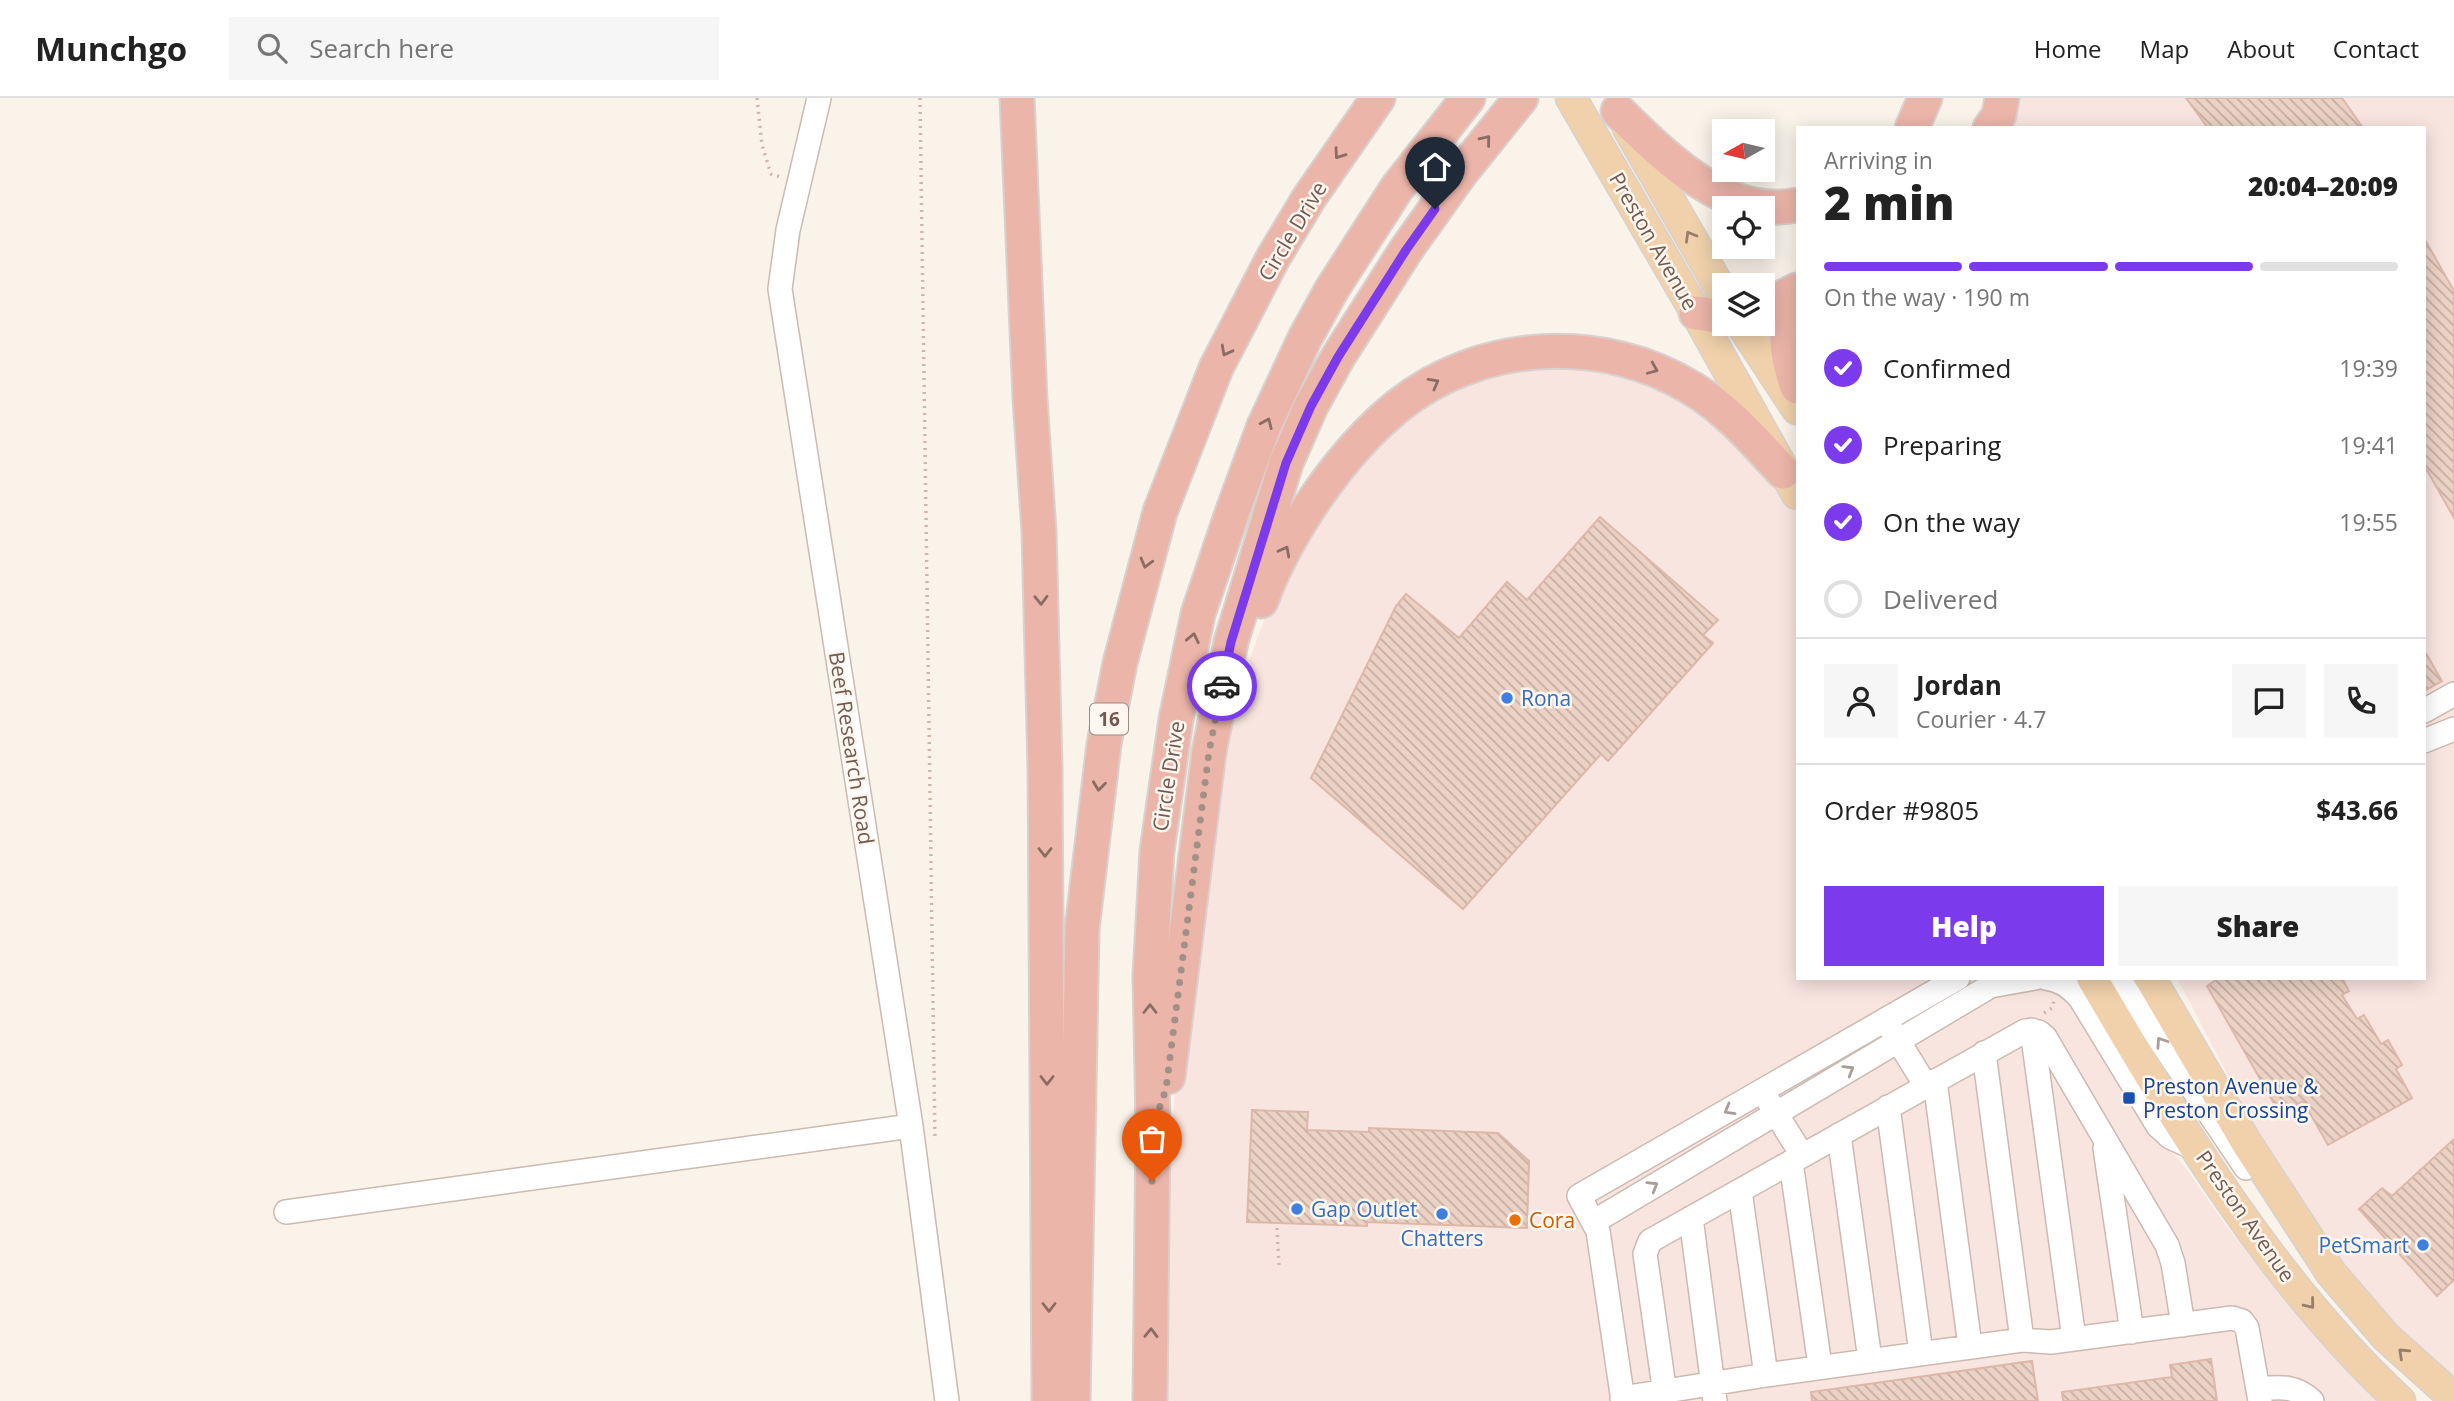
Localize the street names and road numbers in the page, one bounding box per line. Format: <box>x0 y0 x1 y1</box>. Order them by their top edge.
street label: Preston Avenue <box>1603 167 1705 315</box>
street label: Circle Drive <box>1251 176 1333 286</box>
street label: Beef Research Road <box>823 650 881 846</box>
road number: 16 <box>1090 704 1128 734</box>
street label: Circle Drive <box>1145 719 1191 833</box>
street label: Preston Avenue <box>2190 1145 2302 1287</box>

